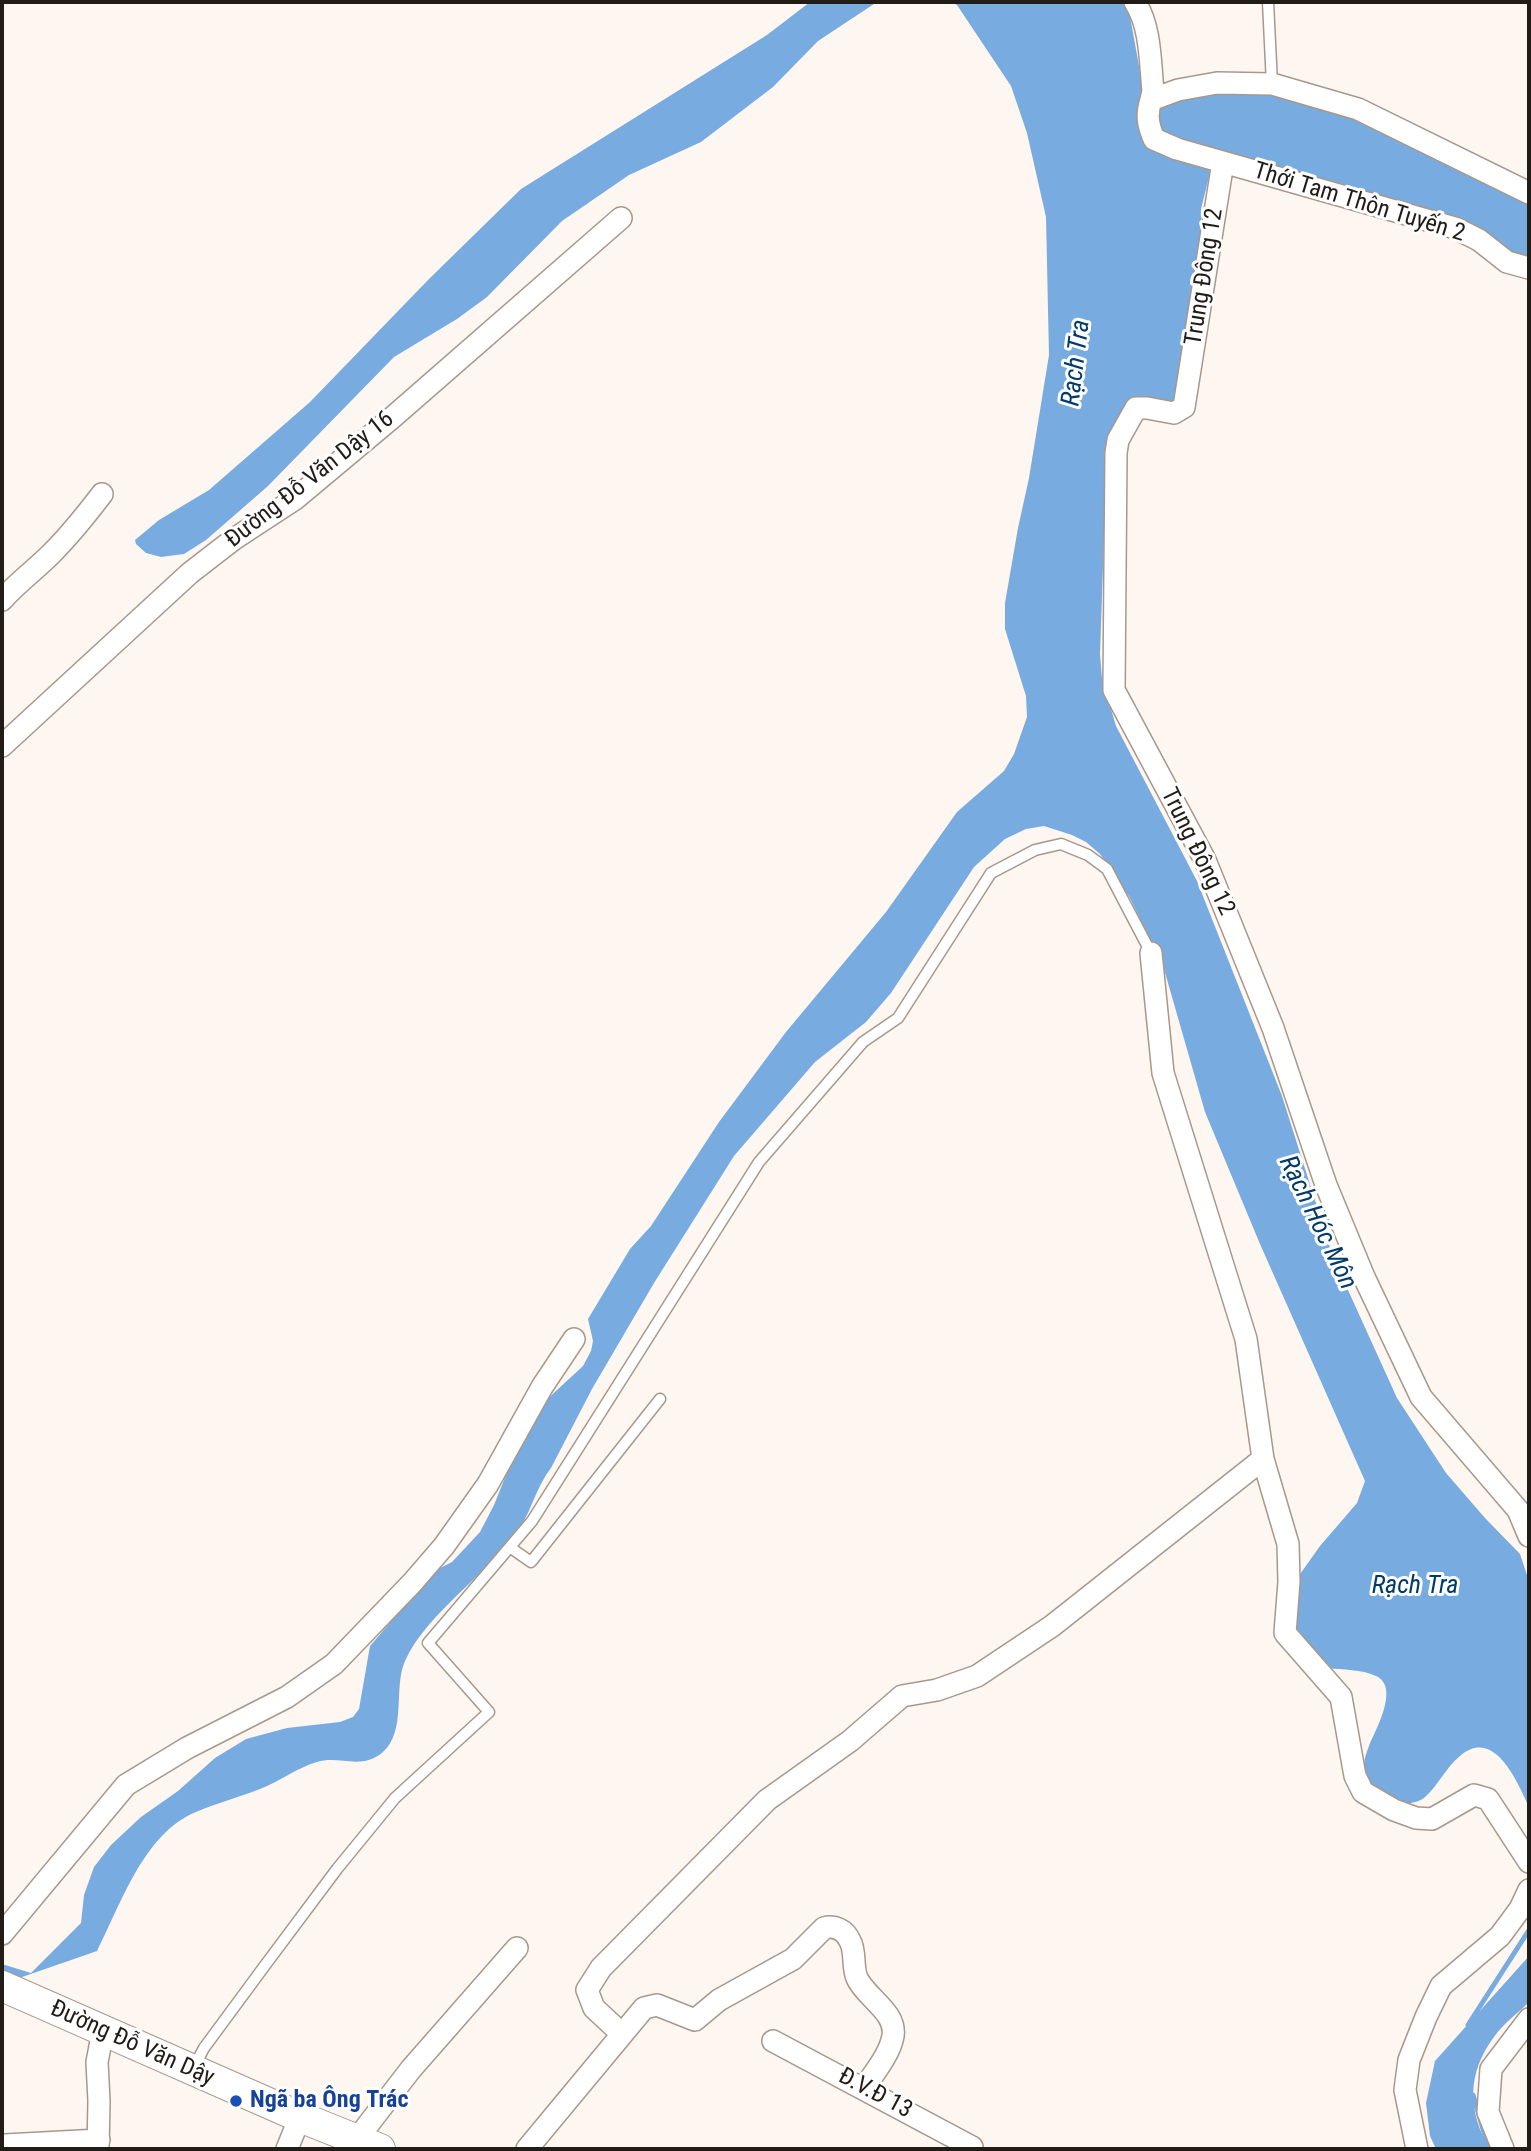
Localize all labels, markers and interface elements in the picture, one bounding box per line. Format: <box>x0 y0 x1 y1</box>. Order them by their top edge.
street label: Thới Tam Thôn Tuyến 2 <box>1250 157 1468 249</box>
street label: Trung Đông 12 <box>1180 206 1230 348</box>
water label: Rạch Tra <box>1056 318 1098 408</box>
street label: Đường Đỗ Văn Dậy 16 <box>220 405 400 555</box>
street label: Trung Đông 12 <box>1154 784 1240 920</box>
water label: Rạch Hóc Môn <box>1271 1151 1363 1295</box>
water label: Rạch Tra <box>1372 1570 1458 1602</box>
street label: Đường Đỗ Văn Dậy <box>46 1995 218 2093</box>
street label: Đ.V.Đ 13 <box>833 2063 917 2125</box>
place label: Ngã ba Ông Trác <box>250 2087 408 2115</box>
marker: Ngã ba Ông Trác <box>228 2093 244 2109</box>

